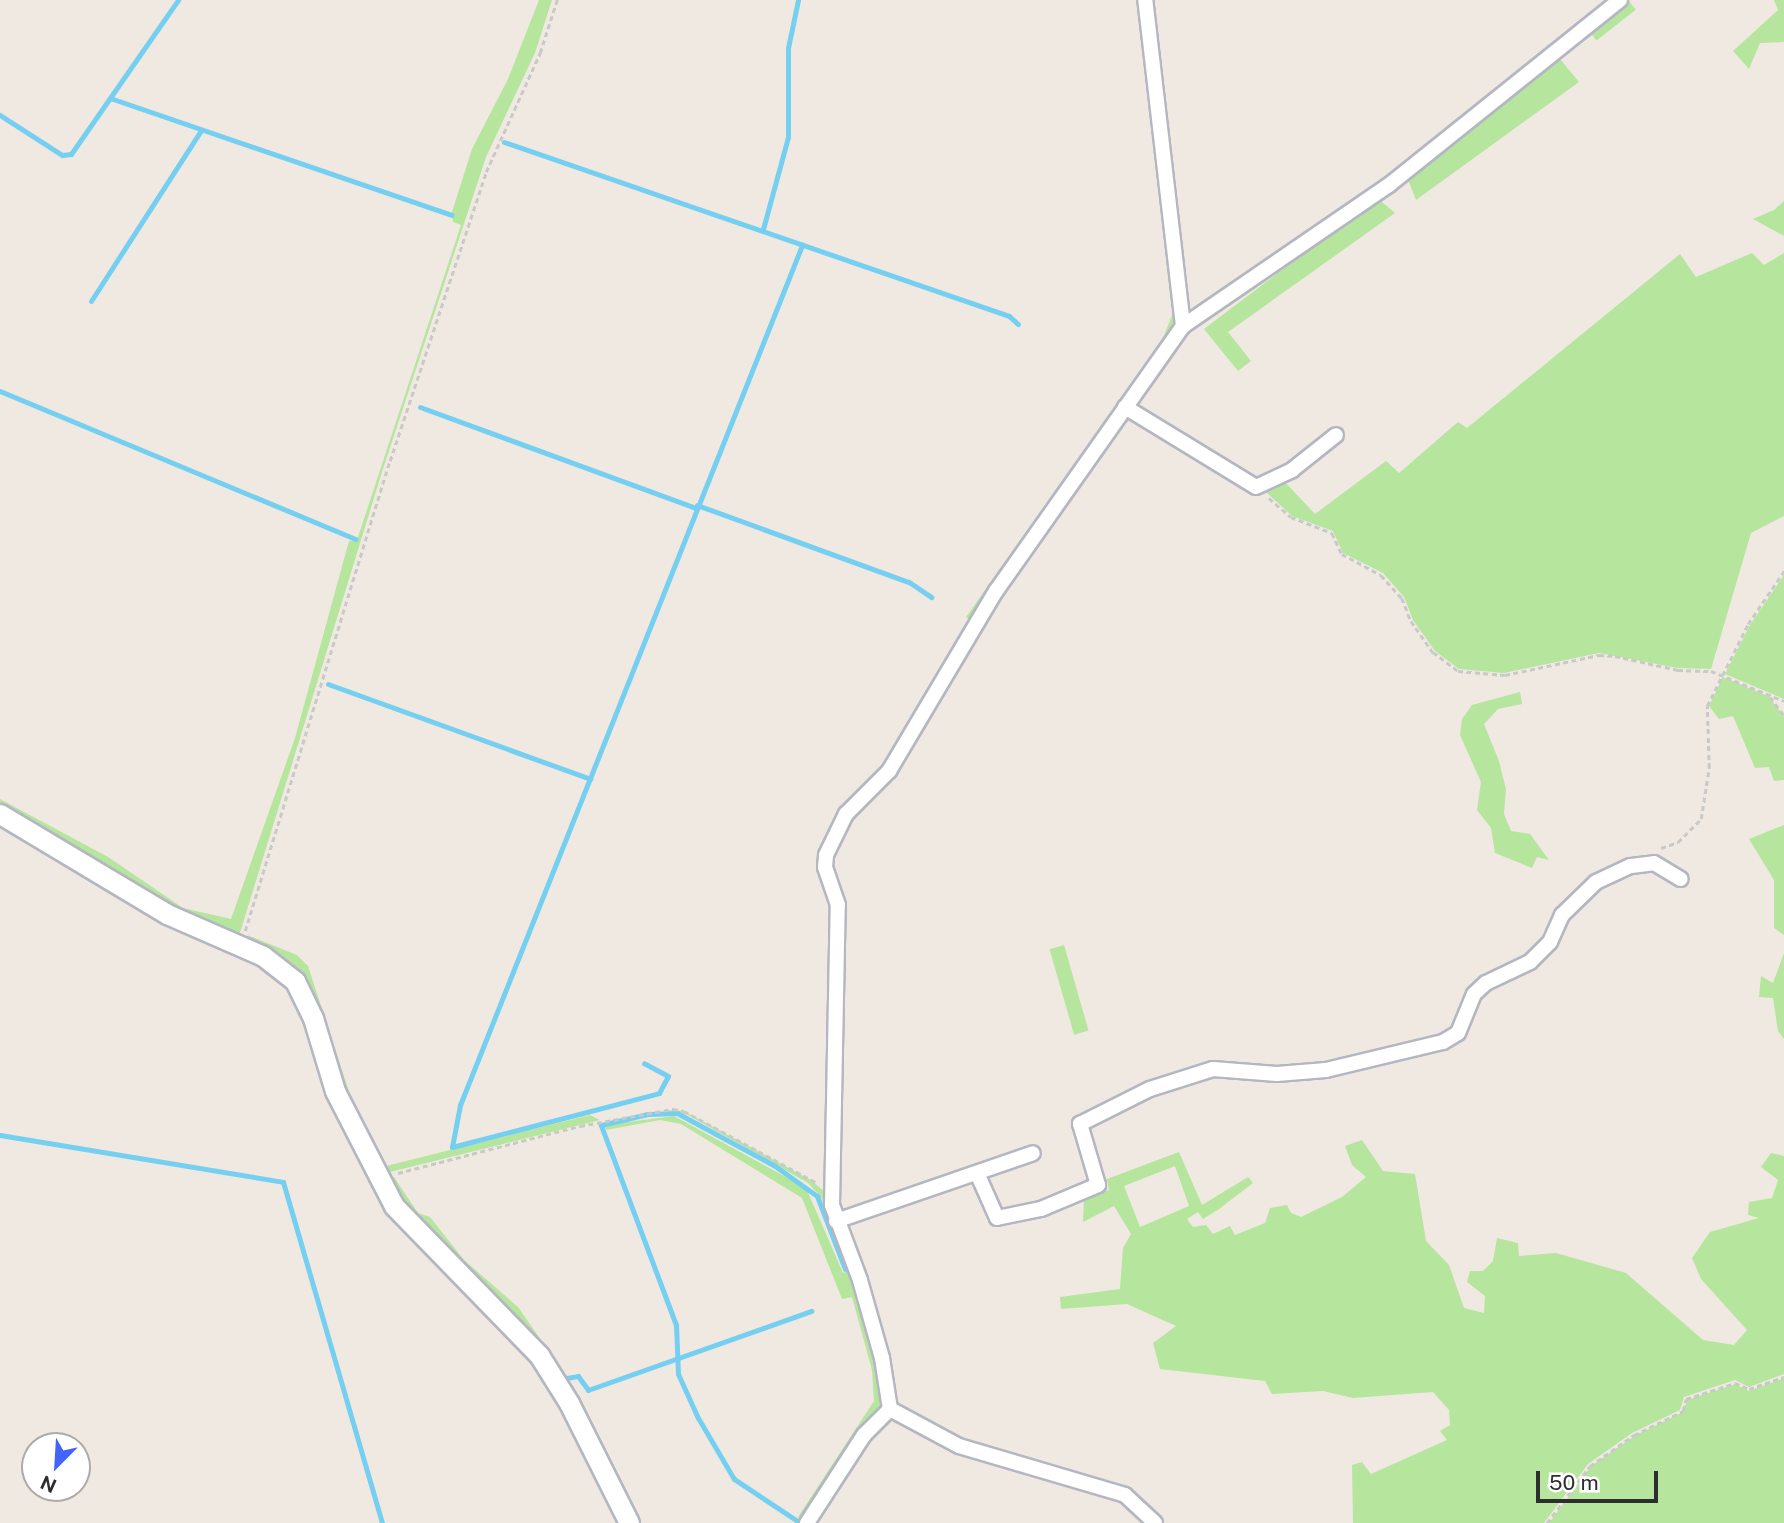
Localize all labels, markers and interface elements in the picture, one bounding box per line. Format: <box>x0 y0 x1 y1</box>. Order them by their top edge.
north arrow <box>21 1432 91 1502</box>
scale bar <box>1539 1456 1662 1500</box>
text: 50 m <box>1549 1470 1599 1495</box>
text: N <box>37 1471 60 1497</box>

